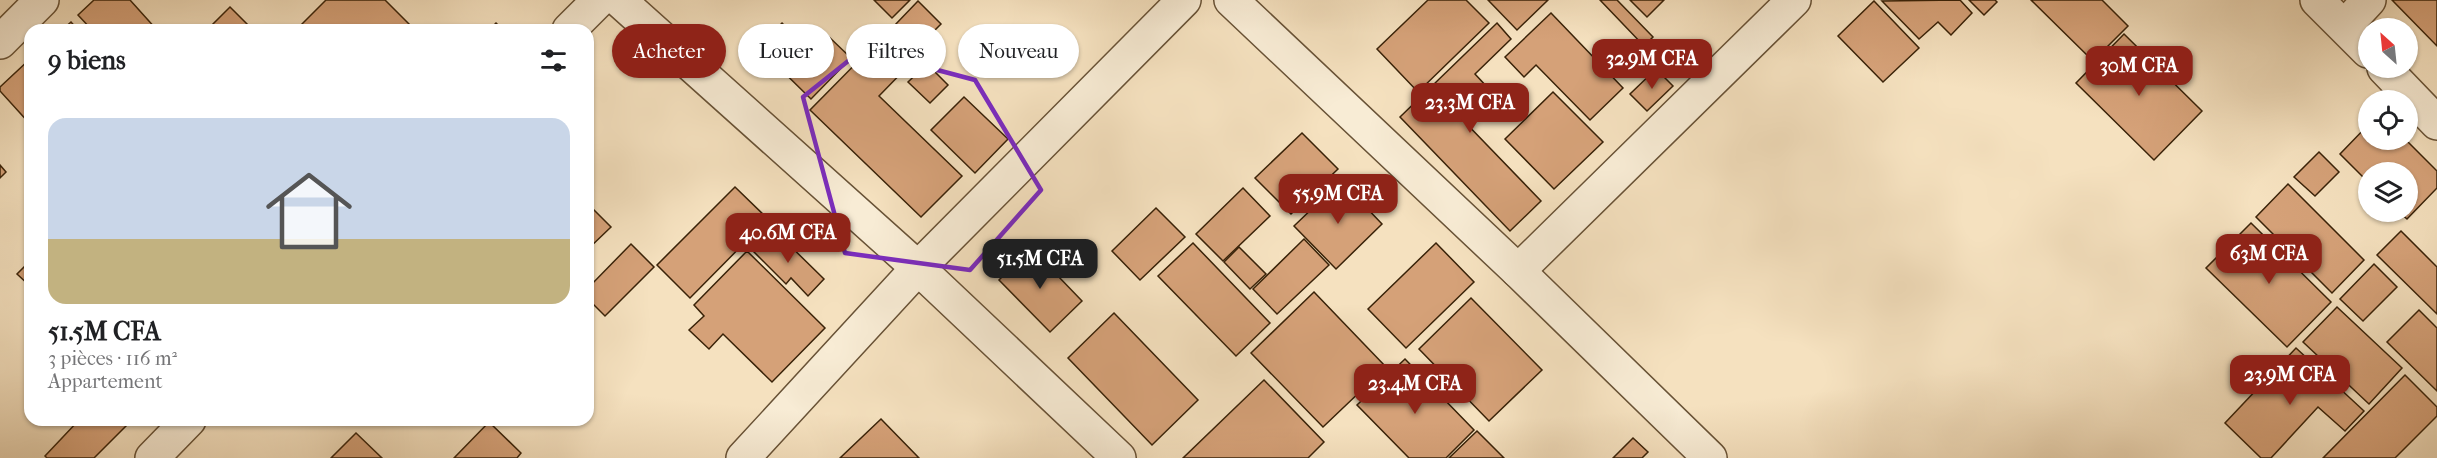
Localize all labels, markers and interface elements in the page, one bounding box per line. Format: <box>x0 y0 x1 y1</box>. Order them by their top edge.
north arrow <box>2358 18 2418 78</box>
map controls <box>2358 18 2418 222</box>
chip: Acheter <box>612 24 726 78</box>
chip: Louer <box>738 24 834 78</box>
chip: Filtres <box>846 24 946 78</box>
chip: Nouveau <box>958 24 1079 78</box>
pin: 32.9M CFA <box>1583 39 1721 90</box>
icon: filters <box>537 44 570 77</box>
text: 9 biens <box>48 45 126 76</box>
pin: 30M CFA <box>2084 46 2194 97</box>
text: 32.9M CFA <box>1606 47 1698 70</box>
text: 30M CFA <box>2100 54 2178 77</box>
pin: 23.3M CFA <box>1401 83 1539 134</box>
button: locate <box>2358 90 2418 150</box>
text: 23.3M CFA <box>1425 91 1515 114</box>
icon: home <box>255 157 363 265</box>
button: layers <box>2358 162 2418 222</box>
pin: 55.9M CFA <box>1269 174 1407 225</box>
text: 55.9M CFA <box>1293 182 1383 205</box>
pin: 40.6M CFA <box>719 213 857 264</box>
text: 40.6M CFA <box>740 221 836 244</box>
pin: 63M CFA <box>2214 234 2324 285</box>
pin: 51.5M CFA <box>971 239 1109 290</box>
text: 63M CFA <box>2230 242 2308 265</box>
text: 51.5M CFA <box>997 247 1083 270</box>
text: 51.5M CFA <box>48 316 161 347</box>
text: 3 pièces · 116 m² <box>48 347 177 370</box>
pin: 23.9M CFA <box>2221 355 2359 406</box>
text: 23.9M CFA <box>2244 363 2336 386</box>
pin: 23.4M CFA <box>1346 364 1484 415</box>
text: Appartement <box>48 370 163 393</box>
text: 23.4M CFA <box>1368 372 1462 395</box>

